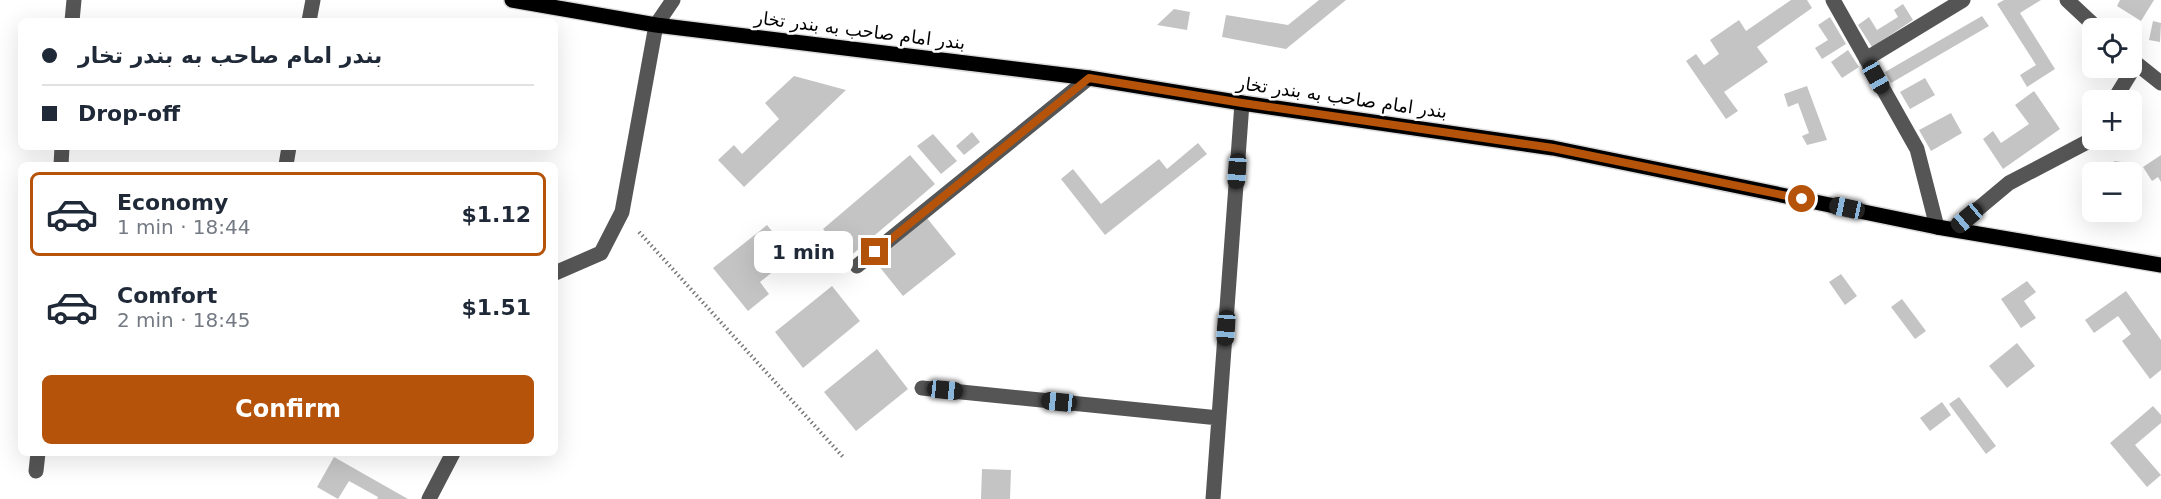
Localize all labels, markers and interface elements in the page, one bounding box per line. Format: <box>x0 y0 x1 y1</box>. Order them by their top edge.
street label: بندر امام صاحب به بندر تخار <box>752 7 967 53</box>
map controls <box>2082 18 2142 222</box>
button: locate <box>2082 18 2142 78</box>
text: بندر امام صاحب به بندر تخار <box>78 43 382 68</box>
car <box>1859 57 1893 97</box>
street label: بندر امام صاحب به بندر تخار <box>1235 72 1448 122</box>
button: + <box>2082 90 2142 150</box>
text: Drop-off <box>78 101 180 126</box>
car <box>1227 152 1247 190</box>
button: − <box>2082 162 2142 222</box>
route start <box>1788 185 1815 212</box>
icon: car <box>45 187 99 241</box>
text: Economy <box>117 190 228 215</box>
car <box>1828 195 1866 221</box>
car <box>1947 200 1987 236</box>
text: $1.12 <box>461 202 531 227</box>
text: 1 min · 18:44 <box>117 215 251 239</box>
callout: 1 min <box>755 231 854 273</box>
route end <box>861 238 888 265</box>
text: 1 min <box>772 240 835 264</box>
icon: car <box>45 280 99 334</box>
text: Comfort <box>117 283 217 308</box>
text: $1.51 <box>461 295 531 320</box>
text: 2 min · 18:45 <box>117 308 251 332</box>
car <box>1216 309 1236 347</box>
button: Confirm <box>42 375 534 444</box>
car <box>926 379 964 401</box>
car <box>1040 391 1078 413</box>

